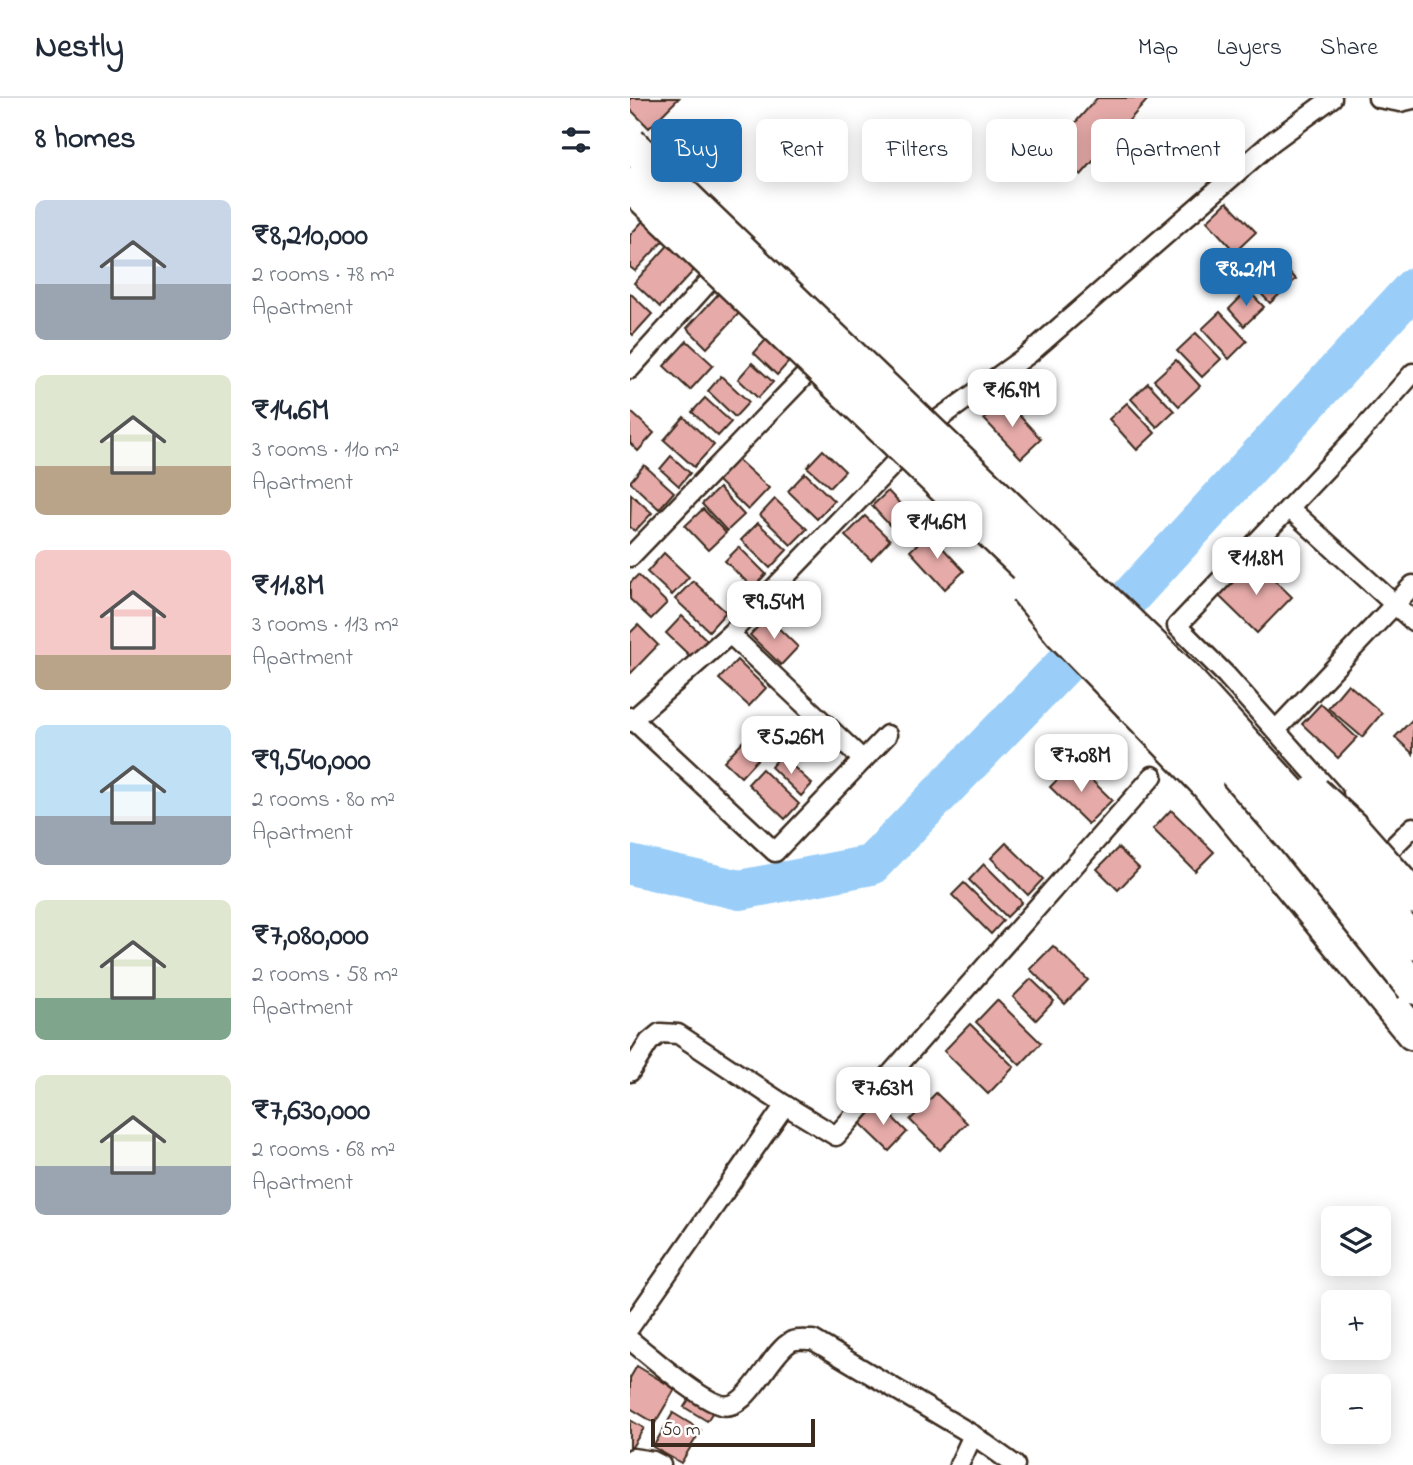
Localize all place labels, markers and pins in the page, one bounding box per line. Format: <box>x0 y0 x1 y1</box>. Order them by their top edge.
pin: ₹8.21M <box>1189 248 1303 308</box>
pin: ₹16.9M <box>955 370 1069 429</box>
pin: ₹14.6M <box>880 502 994 561</box>
pin: ₹11.8M <box>1199 538 1313 597</box>
pin: ₹9.54M <box>717 582 831 641</box>
pin: ₹5.26M <box>734 716 848 776</box>
pin: ₹7.08M <box>1024 734 1138 794</box>
pin: ₹7.63M <box>826 1068 940 1127</box>

